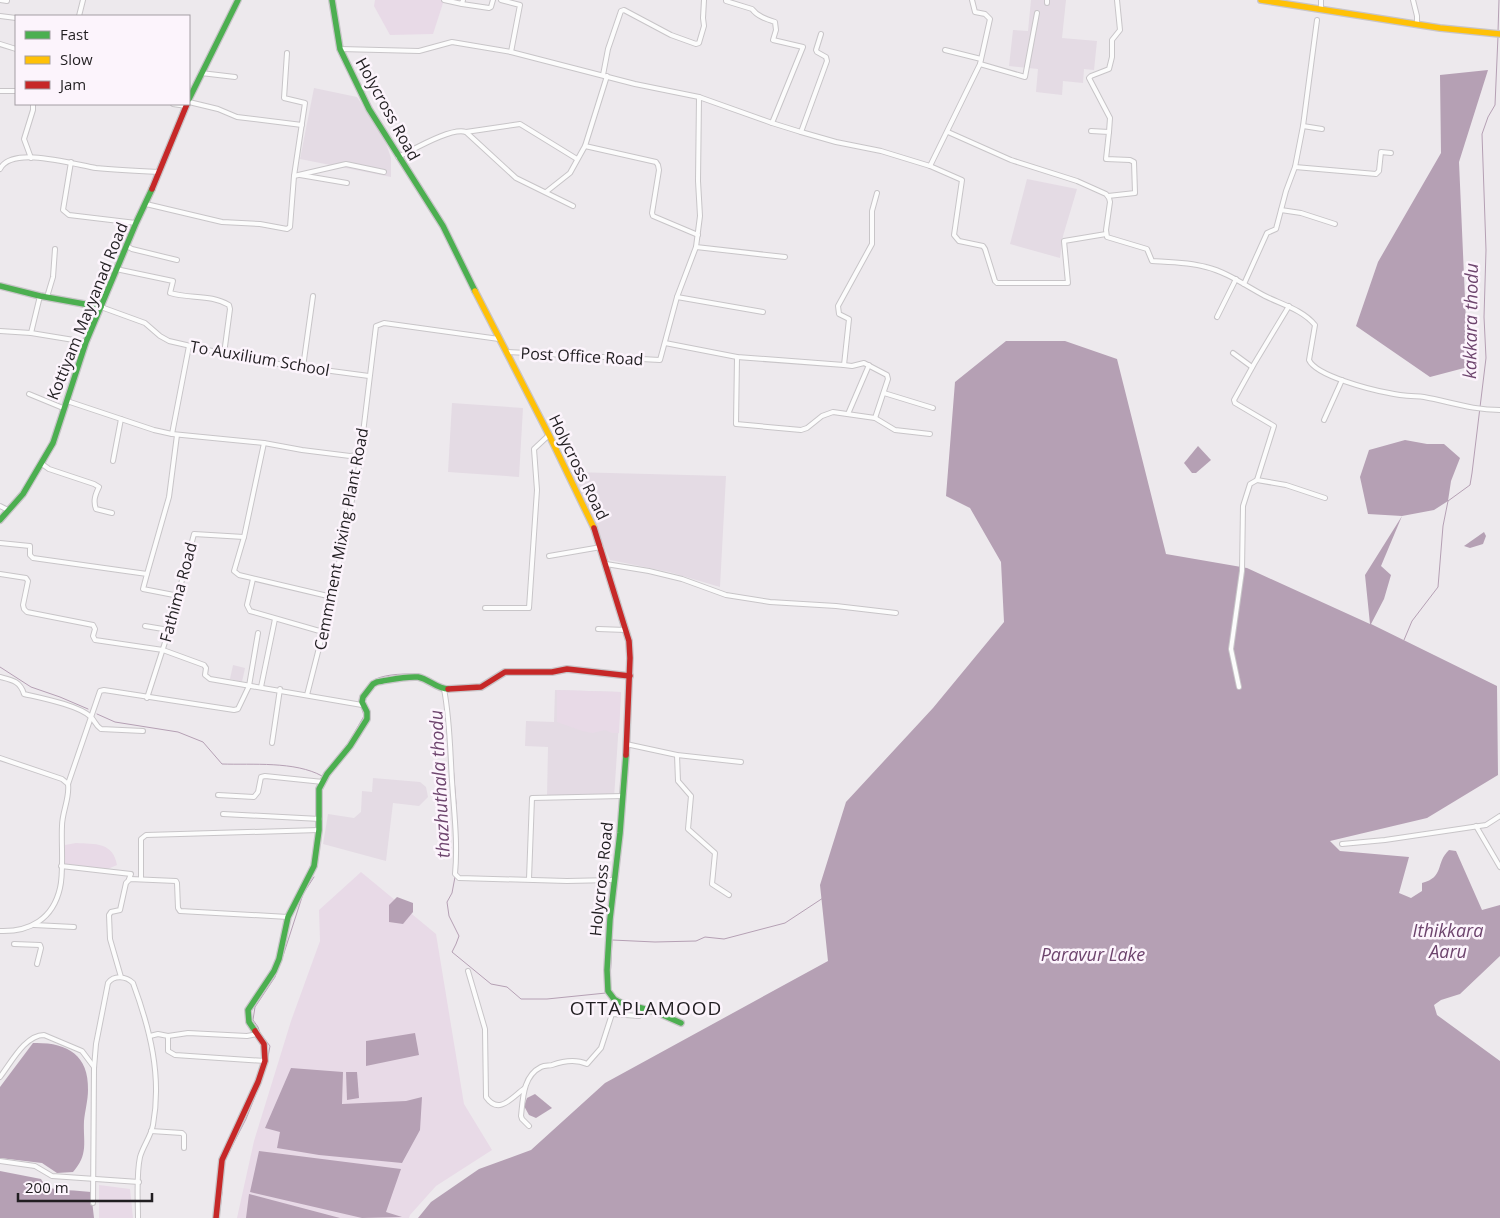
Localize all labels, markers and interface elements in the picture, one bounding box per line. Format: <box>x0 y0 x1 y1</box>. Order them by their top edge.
legend <box>15 15 190 105</box>
text: Fast <box>60 24 89 44</box>
text: Slow <box>60 49 93 69</box>
street label: Holycross Road <box>351 53 425 165</box>
text: Jam <box>58 74 86 94</box>
street label: Kottiyam Mayyanad Road <box>41 219 133 403</box>
water label: kakkara thodu <box>1457 263 1483 379</box>
street label: To Auxilium School <box>188 335 332 381</box>
street label: Post Office Road <box>520 342 644 370</box>
street label: Holycross Road <box>544 411 614 523</box>
street label: Cemmment Mixing Plant Road <box>309 426 373 652</box>
street label: Fathima Road <box>154 540 202 644</box>
water label: thazhuthala thodu <box>423 709 455 859</box>
street label: Holycross Road <box>584 821 618 937</box>
water label: Ithikkara Aaru <box>1413 918 1483 963</box>
water label: Paravur Lake <box>1041 942 1145 966</box>
district label: OTTAPLAMOOD <box>570 995 722 1021</box>
scale bar <box>18 1170 151 1202</box>
text: 200 m <box>25 1177 69 1197</box>

